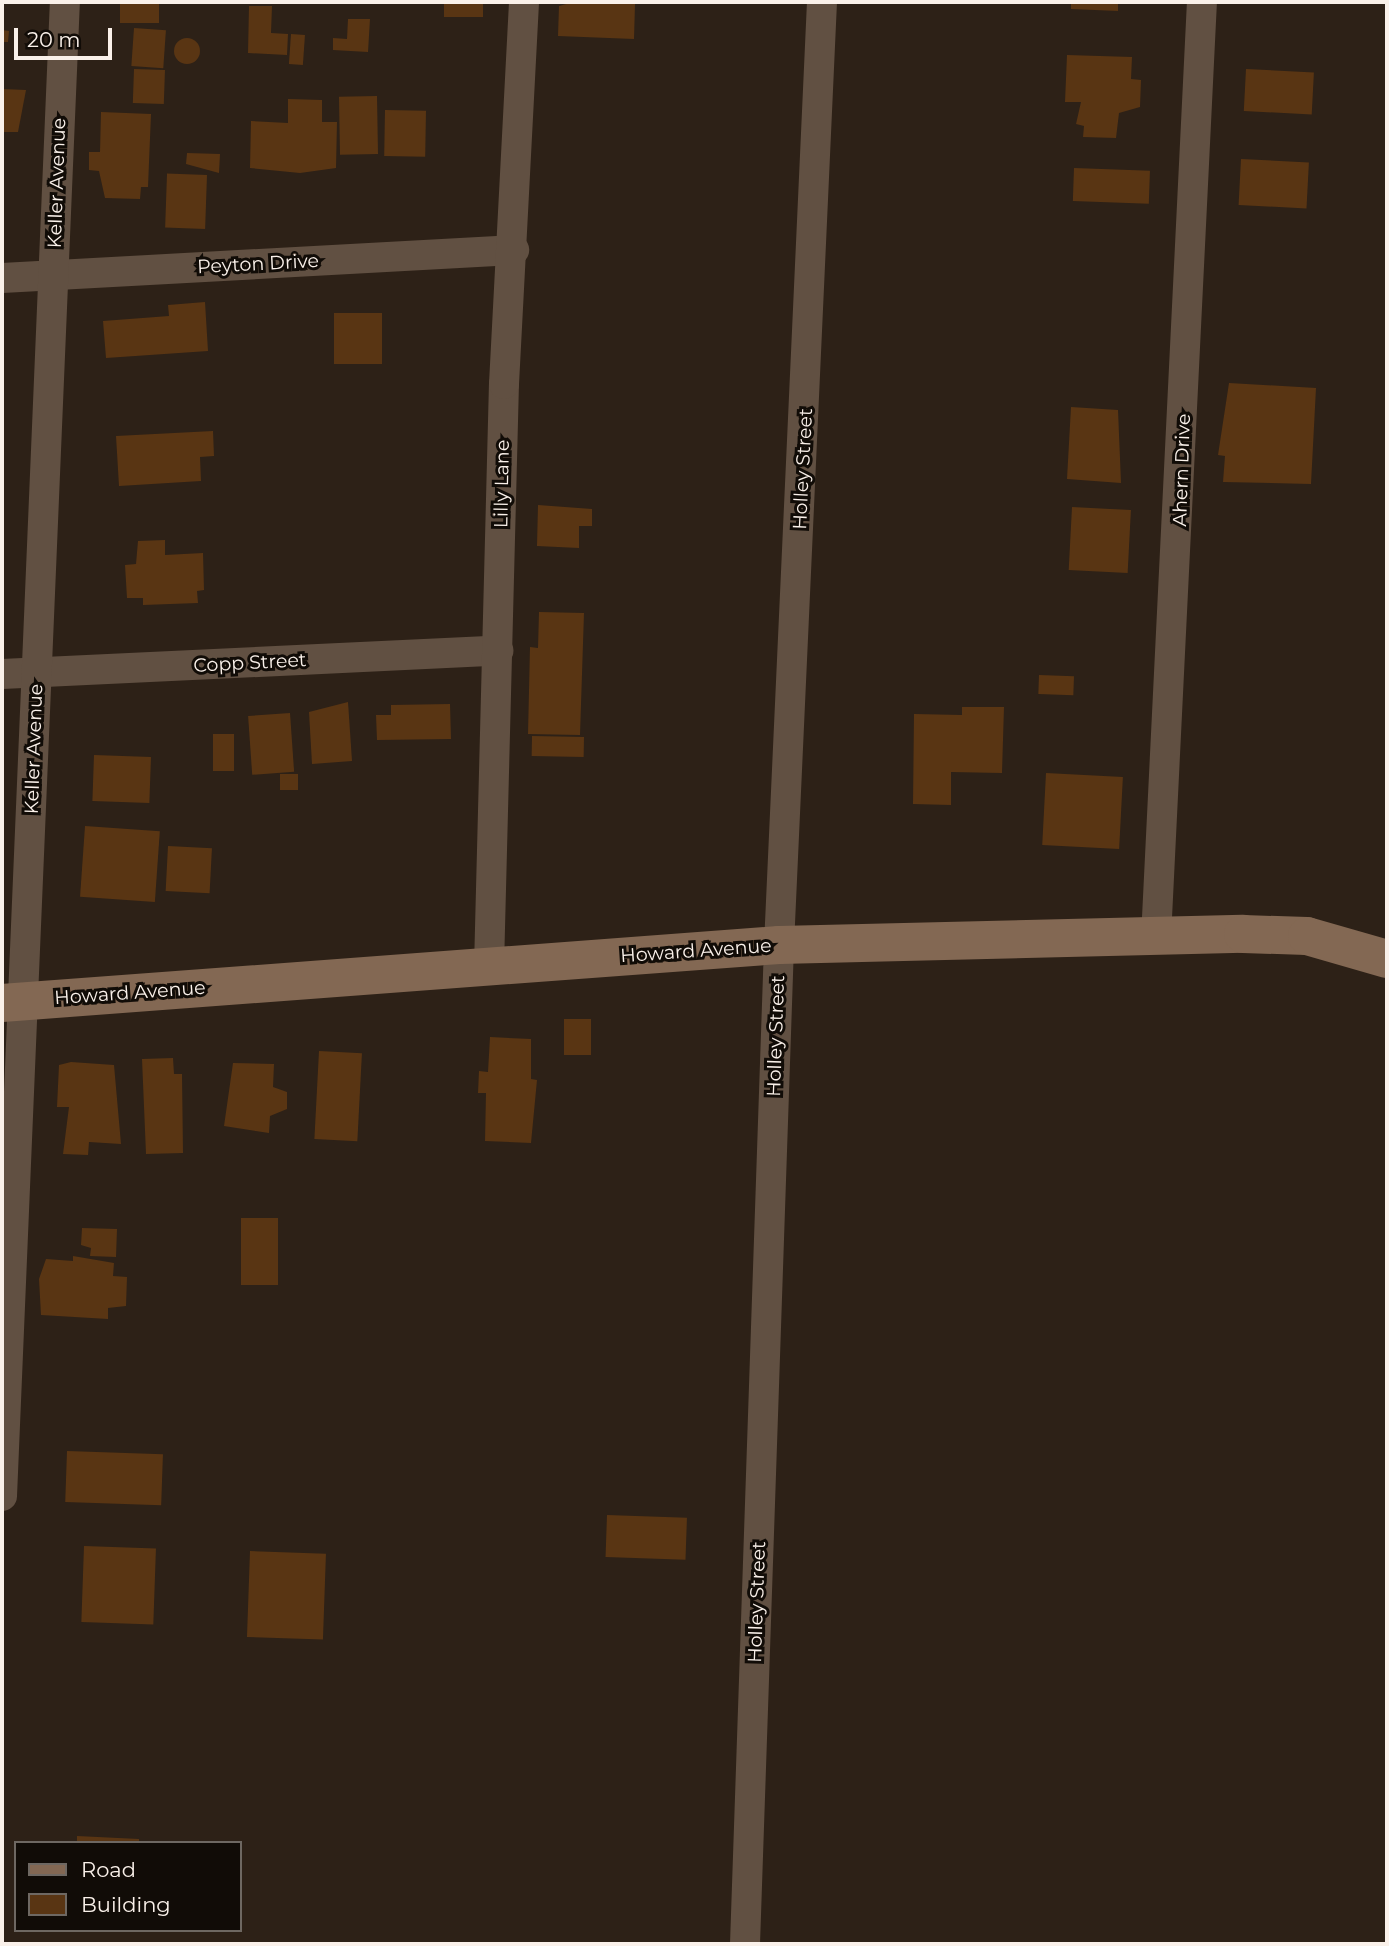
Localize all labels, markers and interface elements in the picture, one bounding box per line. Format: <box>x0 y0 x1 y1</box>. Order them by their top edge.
scale bar <box>18 14 116 58</box>
text: 20 m <box>27 27 81 52</box>
street label: Keller Avenue <box>43 117 71 249</box>
street label: Peyton Drive <box>196 249 320 279</box>
street label: Holley Street <box>788 408 818 530</box>
street label: Ahern Drive <box>1169 413 1195 527</box>
street label: Lilly Lane <box>490 440 514 528</box>
street label: Copp Street <box>193 649 307 677</box>
street label: Keller Avenue <box>20 683 48 815</box>
street label: Howard Avenue <box>620 934 772 968</box>
street label: Holley Street <box>762 975 790 1097</box>
street label: Howard Avenue <box>54 976 206 1010</box>
street label: Holley Street <box>743 1541 771 1663</box>
legend <box>14 1841 242 1932</box>
text: Road <box>81 1857 136 1882</box>
text: Building <box>81 1892 171 1917</box>

